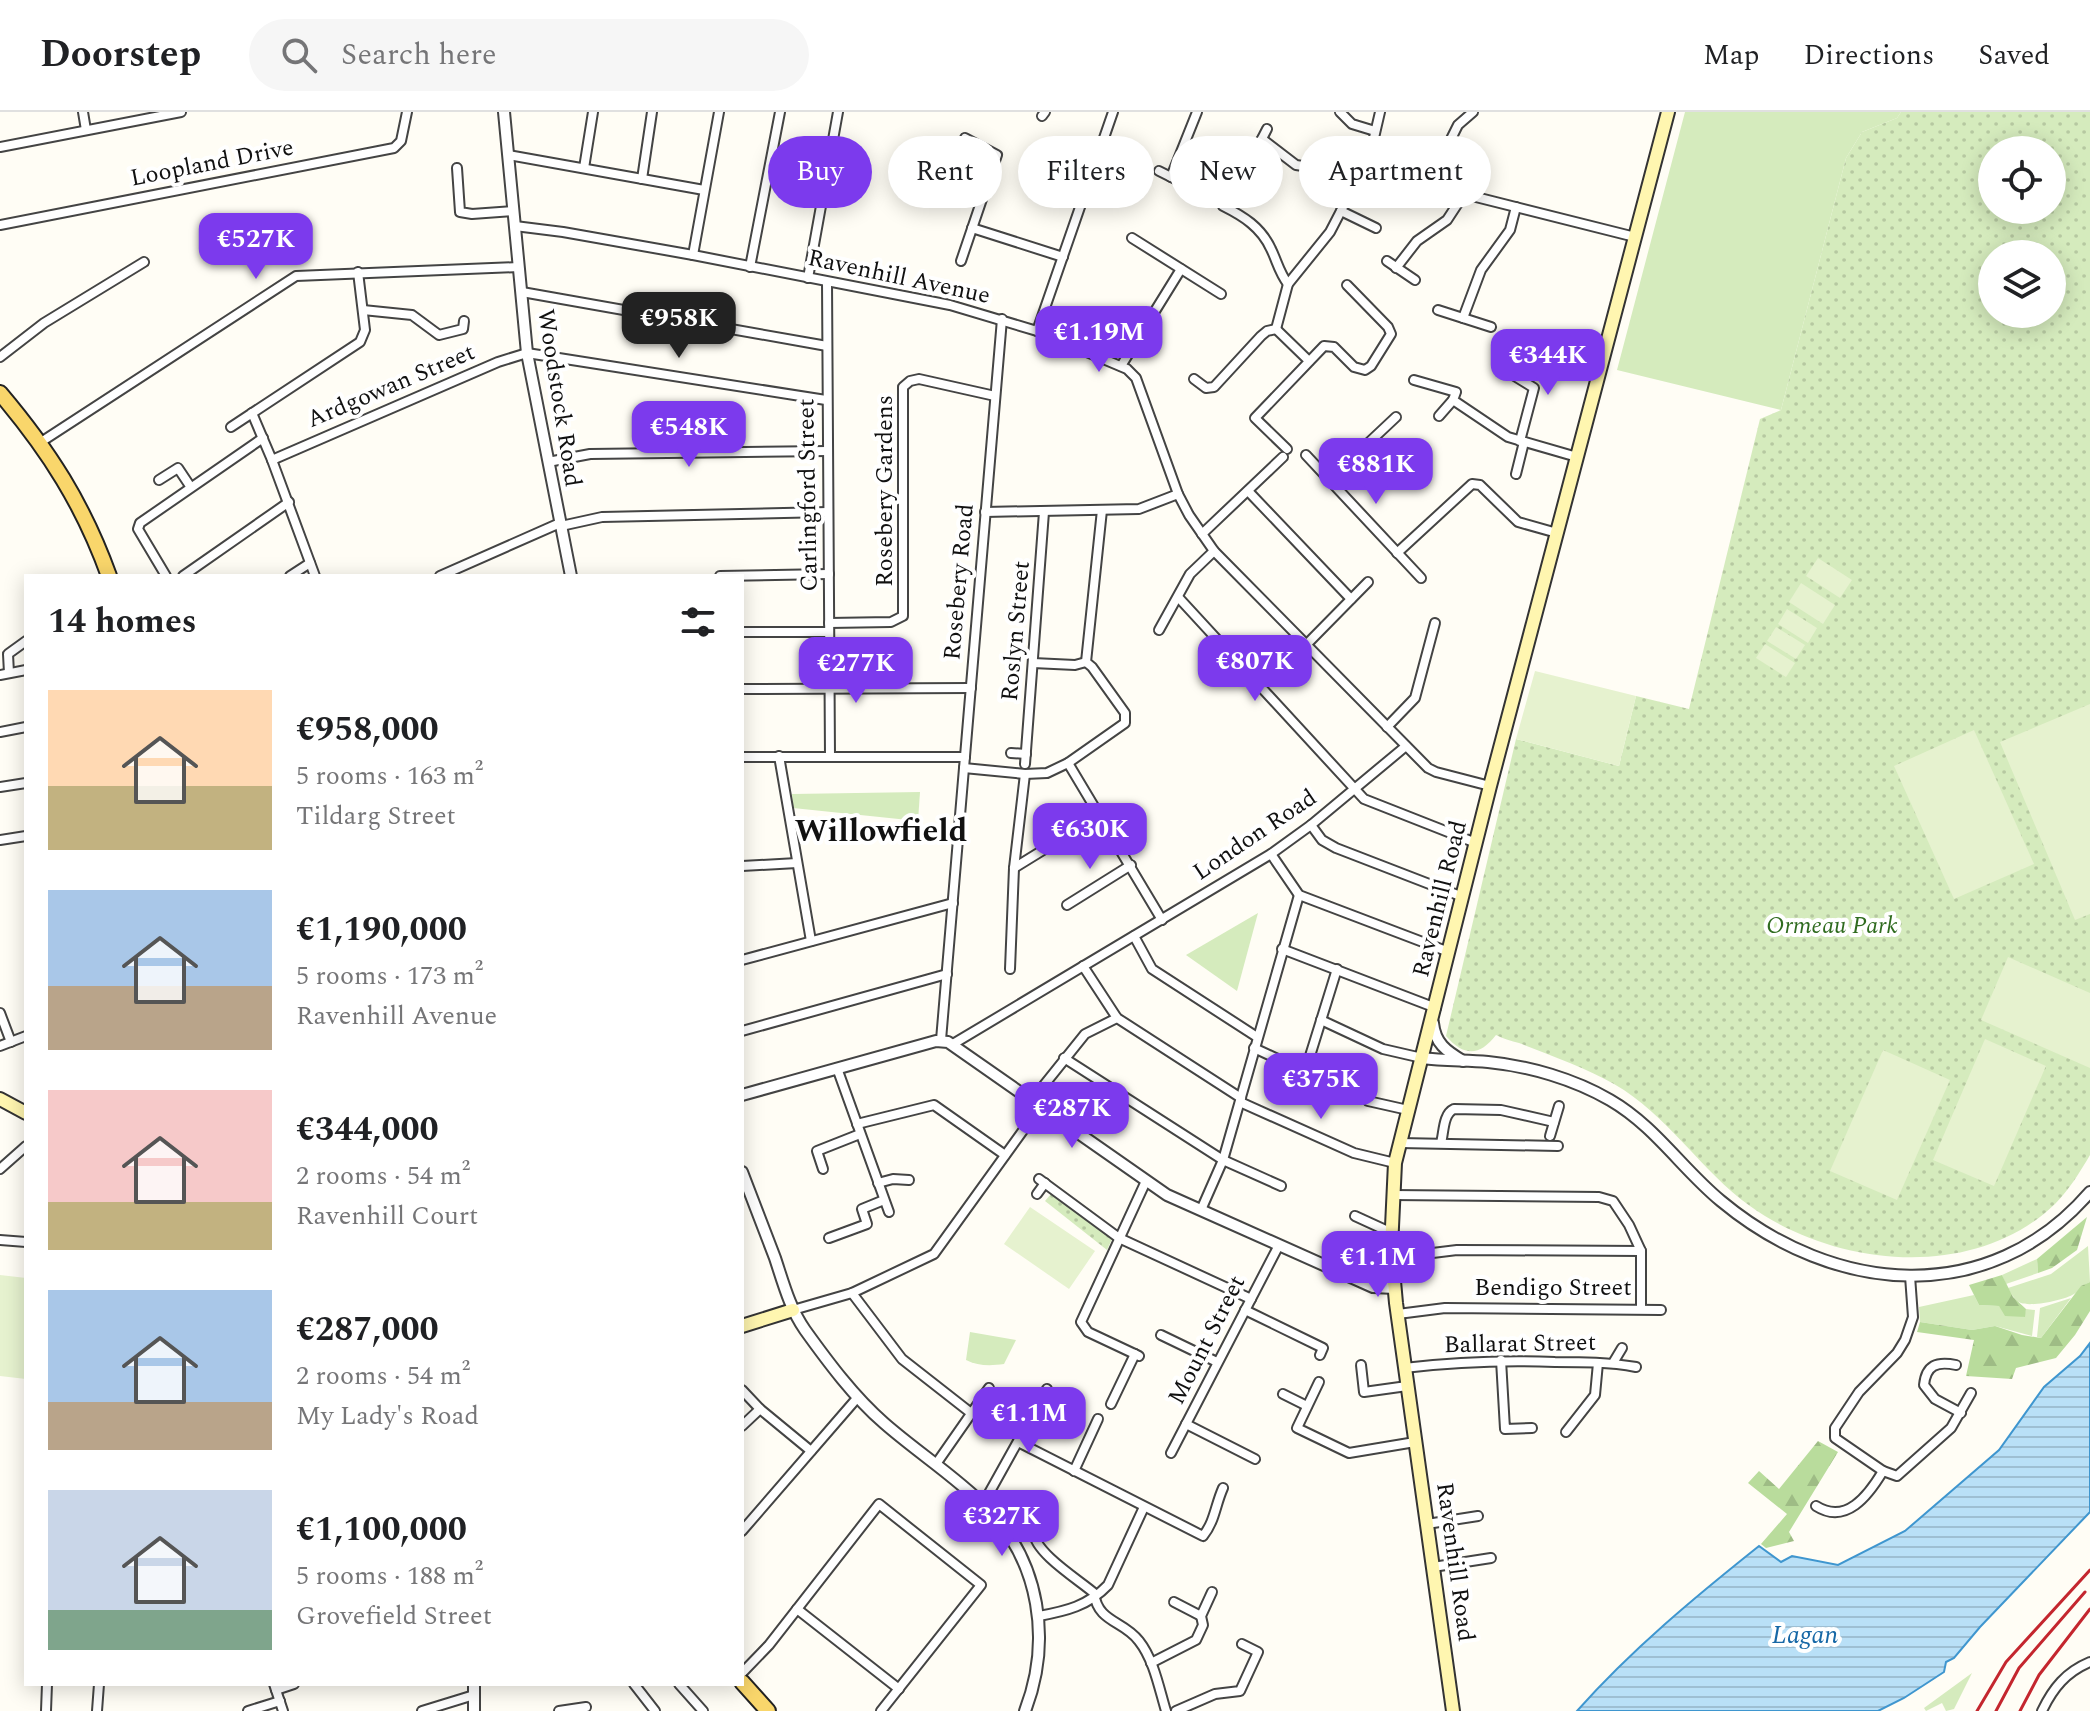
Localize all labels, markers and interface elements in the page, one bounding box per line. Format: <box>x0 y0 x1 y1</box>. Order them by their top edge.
search box <box>249 19 809 91</box>
text: Doorstep <box>40 26 201 84</box>
text: Search here <box>341 32 497 78</box>
icon: search <box>277 33 321 77</box>
text: Map <box>1703 34 1760 77</box>
text: Directions <box>1804 34 1934 77</box>
text: Saved <box>1978 34 2050 77</box>
street label: Loopland Drive <box>127 130 297 196</box>
chip: Buy <box>768 136 872 208</box>
chip: Rent <box>888 136 1002 208</box>
chip: Filters <box>1018 136 1154 208</box>
chip: New <box>1170 136 1283 208</box>
chip: Apartment <box>1299 136 1491 208</box>
map controls <box>1978 136 2066 328</box>
button: locate <box>1978 136 2066 224</box>
pin: €527K <box>200 213 312 281</box>
text: €527K <box>217 219 295 259</box>
street label: Ravenhill Avenue <box>804 240 994 314</box>
button: layers <box>1978 240 2066 328</box>
pin: €958K <box>623 292 735 360</box>
text: €958K <box>640 298 718 338</box>
pin: €1.19M <box>1034 306 1164 374</box>
street label: Woodstock Road <box>527 307 591 489</box>
text: €1.19M <box>1053 312 1145 352</box>
pin: €344K <box>1492 329 1604 397</box>
street label: Ardgowan Street <box>301 334 481 438</box>
text: €344K <box>1509 335 1587 375</box>
street label: Rosebery Gardens <box>867 395 903 587</box>
street label: Carlingford Street <box>788 398 828 592</box>
pin: €548K <box>633 401 745 469</box>
text: €548K <box>650 407 728 447</box>
pin: €881K <box>1320 438 1432 506</box>
text: €881K <box>1337 444 1415 484</box>
street label: Rosebery Road <box>934 502 984 662</box>
street label: Roslyn Street <box>992 559 1040 703</box>
text: 14 homes <box>48 596 197 648</box>
icon: filters <box>676 600 720 644</box>
pin: €807K <box>1199 635 1311 703</box>
pin: €277K <box>800 637 912 705</box>
text: €807K <box>1216 641 1294 681</box>
text: €277K <box>817 643 895 683</box>
text: €958,000 <box>296 704 439 756</box>
icon: home <box>112 722 208 818</box>
text: 5 rooms · 163 m² <box>296 756 483 796</box>
street label: London Road <box>1186 780 1324 890</box>
text: Tildarg Street <box>296 796 456 836</box>
pin: €630K <box>1034 803 1146 871</box>
district label: Willowfield <box>795 807 967 856</box>
text: €630K <box>1051 809 1129 849</box>
street label: Ravenhill Road <box>1403 817 1477 981</box>
text: €1,190,000 <box>296 904 467 956</box>
park label: Ormeau Park <box>1766 908 1898 944</box>
icon: home <box>112 922 208 1018</box>
text: 5 rooms · 173 m² <box>296 956 483 996</box>
text: Ravenhill Avenue <box>296 996 497 1036</box>
pin: €375K <box>1265 1053 1377 1121</box>
text: €375K <box>1282 1059 1360 1099</box>
pin: €287K <box>1016 1082 1128 1150</box>
text: €287K <box>1033 1088 1111 1128</box>
text: €344,000 <box>296 1104 439 1156</box>
icon: home <box>112 1122 208 1218</box>
text: 2 rooms · 54 m² <box>296 1156 470 1196</box>
text: Ravenhill Court <box>296 1196 478 1236</box>
pin: €1.1M <box>1322 1231 1434 1299</box>
text: €1.1M <box>1340 1237 1416 1277</box>
street label: Mount Street <box>1159 1269 1255 1411</box>
street label: Bendigo Street <box>1474 1270 1632 1306</box>
text: €287,000 <box>296 1304 439 1356</box>
icon: home <box>112 1322 208 1418</box>
street label: Ballarat Street <box>1444 1325 1596 1363</box>
text: 2 rooms · 54 m² <box>296 1356 470 1396</box>
pin: €1.1M <box>973 1387 1085 1455</box>
text: €1.1M <box>991 1393 1067 1433</box>
text: My Lady's Road <box>296 1396 479 1436</box>
street label: Ravenhill Road <box>1426 1480 1484 1644</box>
pin: €327K <box>946 1490 1058 1558</box>
text: €327K <box>963 1496 1041 1536</box>
text: €1,100,000 <box>296 1504 467 1556</box>
icon: home <box>112 1522 208 1618</box>
text: 5 rooms · 188 m² <box>296 1556 483 1596</box>
text: Grovefield Street <box>296 1596 492 1636</box>
water label: Lagan <box>1772 1615 1838 1655</box>

